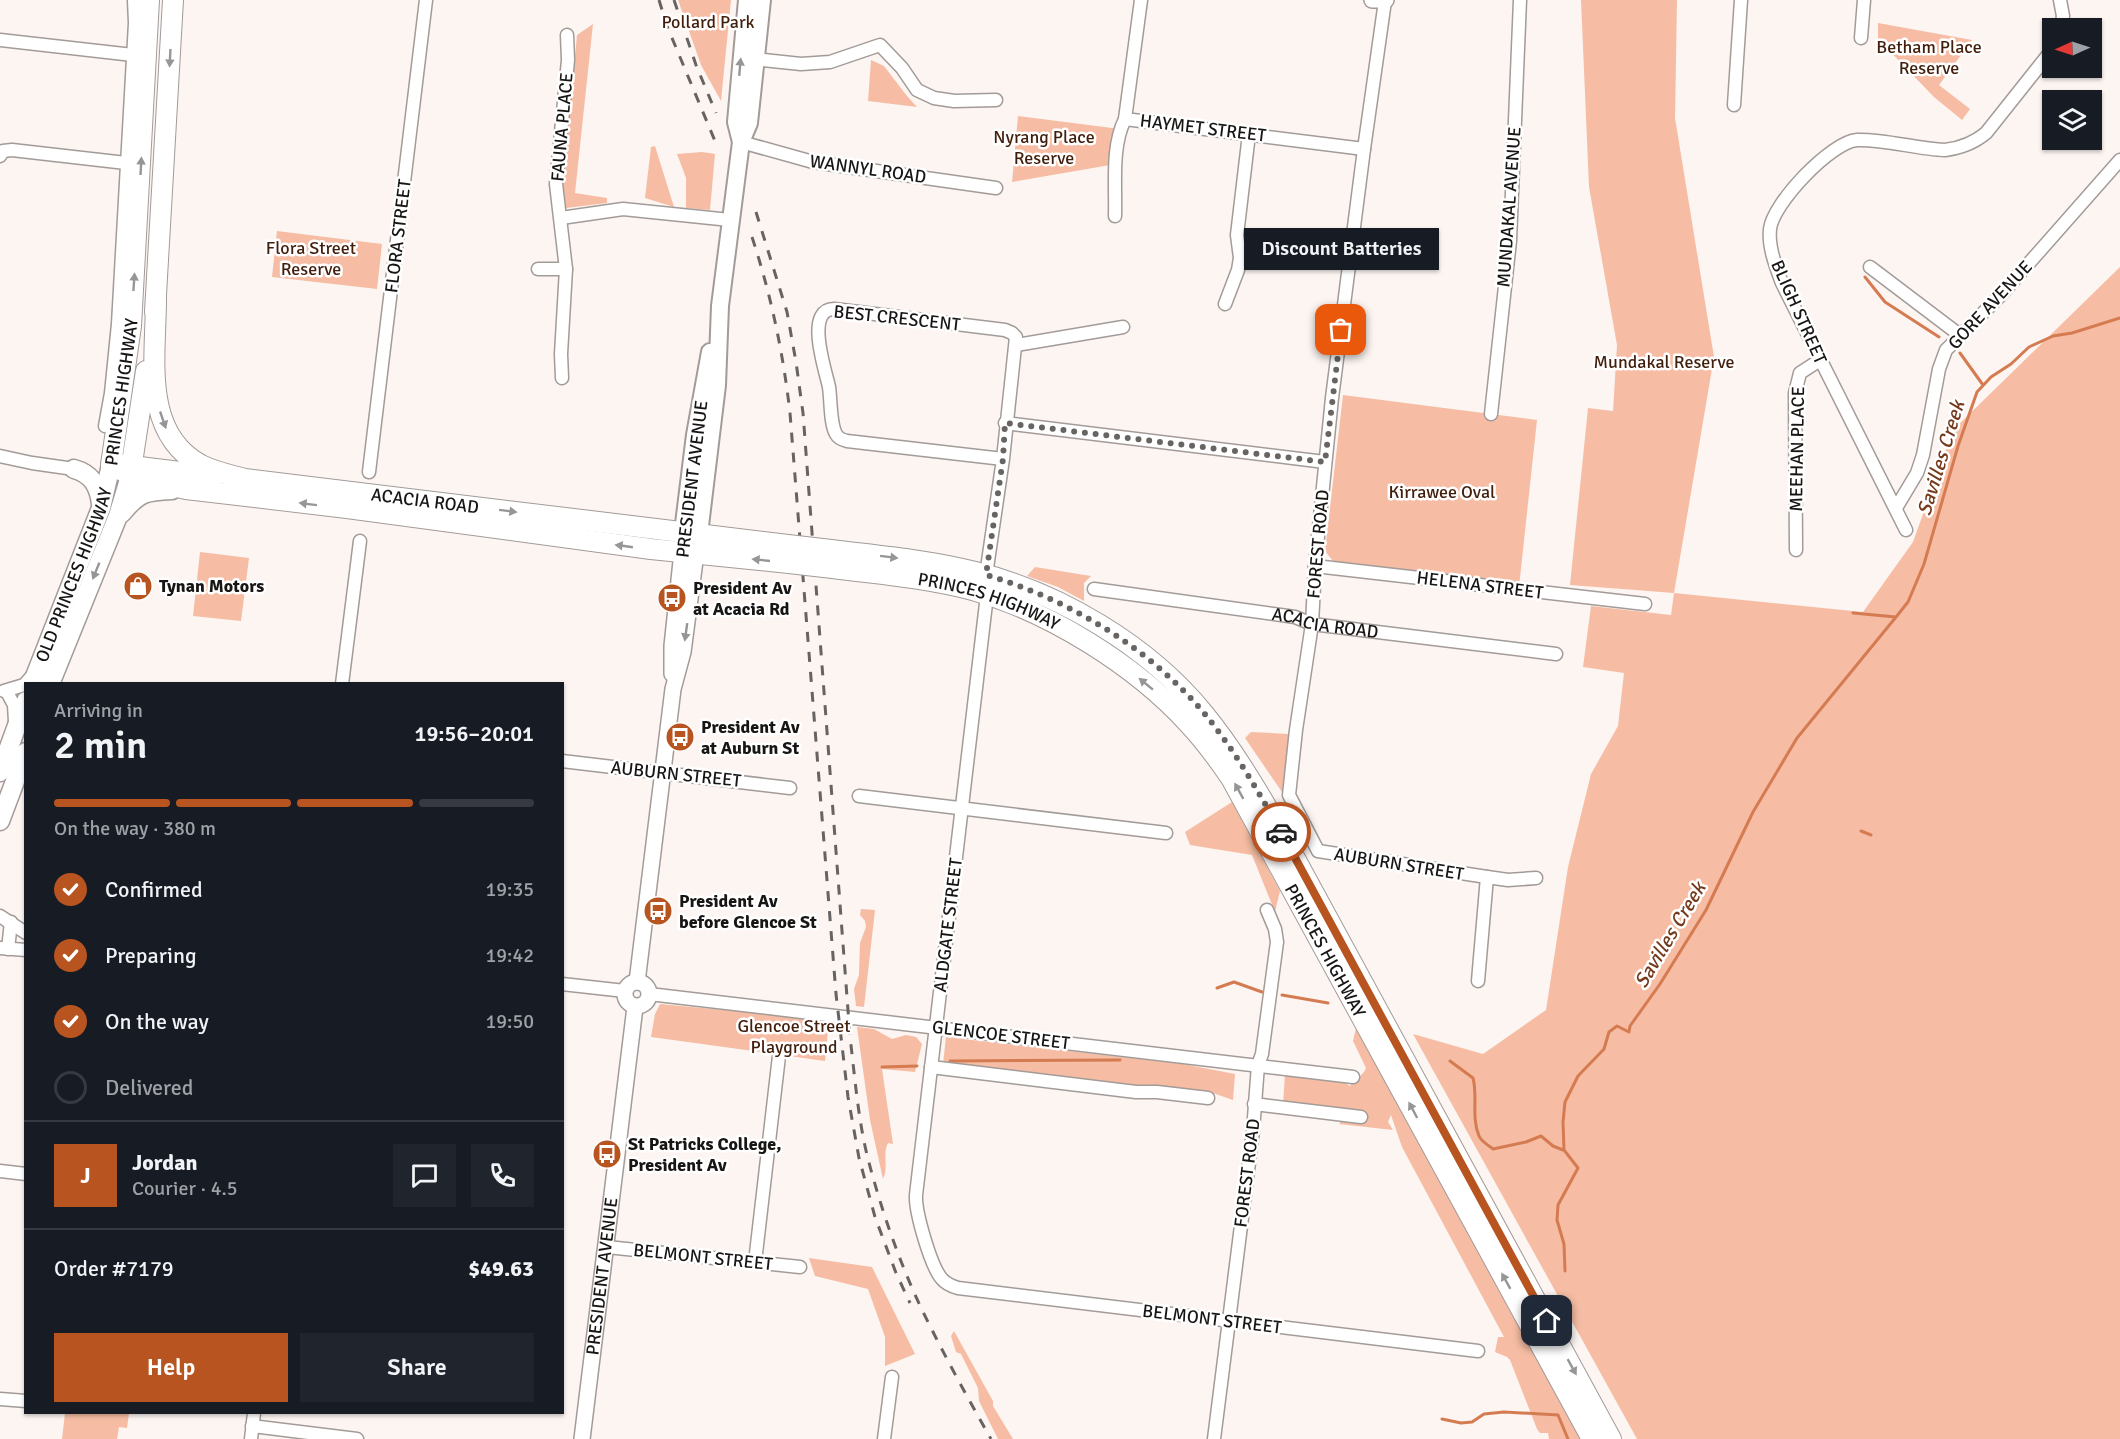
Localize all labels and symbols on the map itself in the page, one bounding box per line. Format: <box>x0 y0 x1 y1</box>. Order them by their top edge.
park label: Pollard Park <box>661 11 755 33</box>
north arrow <box>2042 18 2102 78</box>
park label: Betham Place Reserve <box>1876 36 1982 79</box>
one-way arrow <box>165 49 174 68</box>
one-way arrow <box>735 58 745 77</box>
street label: FAUNA PLACE <box>546 72 578 182</box>
street label: HAYMET STREET <box>1139 109 1267 147</box>
park label: Nyrang Place Reserve <box>993 126 1095 169</box>
street label: MUNDAKAL AVENUE <box>1492 126 1526 288</box>
street label: WANNYL ROAD <box>808 150 928 188</box>
one-way arrow <box>136 157 145 176</box>
street label: FLORA STREET <box>380 178 416 294</box>
callout: Discount Batteries <box>1244 228 1438 270</box>
park label: Flora Street Reserve <box>266 237 356 280</box>
street label: GORE AVENUE <box>1943 256 2037 354</box>
street label: BLIGH STREET <box>1766 257 1832 368</box>
one-way arrow <box>130 273 139 292</box>
street label: BEST CRESCENT <box>833 300 962 336</box>
pin <box>1315 304 1366 355</box>
street label: PRINCES HIGHWAY <box>100 317 142 467</box>
park label: Mundakal Reserve <box>1594 351 1734 373</box>
street label: MEEHAN PLACE <box>1785 386 1809 512</box>
water label: Savilles Creek <box>1912 396 1971 518</box>
street label: PRESIDENT AVENUE <box>671 399 713 559</box>
one-way arrow <box>158 411 168 429</box>
park label: Kirrawee Oval <box>1389 481 1495 503</box>
street label: ACACIA ROAD <box>370 483 480 518</box>
street label: OLD PRINCES HIGHWAY <box>31 485 116 665</box>
street label: FOREST ROAD <box>1302 489 1334 599</box>
one-way arrow <box>298 499 317 509</box>
one-way arrow <box>499 506 518 516</box>
one-way arrow <box>615 541 634 550</box>
one-way arrow <box>880 552 899 562</box>
one-way arrow <box>752 555 771 564</box>
one-way arrow <box>91 562 101 580</box>
street label: HELENA STREET <box>1415 566 1545 604</box>
street label: PRINCES HIGHWAY <box>916 568 1063 635</box>
shop icon: Tynan Motors <box>122 570 154 602</box>
place label: Tynan Motors <box>159 575 264 597</box>
place label: President Av at Acacia Rd <box>693 577 792 620</box>
bus stop icon: President Av at Acacia Rd <box>656 582 688 614</box>
street label: ACACIA ROAD <box>1271 603 1380 643</box>
one-way arrow <box>681 622 690 641</box>
one-way arrow <box>1139 678 1154 691</box>
place label: President Av at Auburn St <box>701 716 800 759</box>
bus stop icon: President Av at Auburn St <box>664 721 696 753</box>
street label: AUBURN STREET <box>610 756 742 792</box>
one-way arrow <box>1234 782 1244 799</box>
courier <box>1251 802 1311 862</box>
street label: AUBURN STREET <box>1333 843 1466 885</box>
street label: ALDGATE STREET <box>929 857 967 993</box>
water label: Savilles Creek <box>1629 876 1712 992</box>
street label: PRINCES HIGHWAY <box>1280 880 1371 1021</box>
place label: President Av before Glencoe St <box>679 890 817 933</box>
bus stop icon: President Av before Glencoe St <box>642 895 674 927</box>
park label: Glencoe Street Playground <box>737 1015 851 1058</box>
street label: GLENCOE STREET <box>931 1016 1071 1054</box>
one-way arrow <box>1408 1101 1418 1118</box>
street label: FOREST ROAD <box>1229 1117 1265 1229</box>
place label: St Patricks College, President Av <box>628 1133 782 1176</box>
bus stop icon: St Patricks College, President Av <box>591 1138 623 1170</box>
street label: PRESIDENT AVENUE <box>581 1196 623 1356</box>
street label: BELMONT STREET <box>632 1239 774 1275</box>
one-way arrow <box>1501 1272 1511 1289</box>
pin <box>1521 1295 1572 1346</box>
street label: BELMONT STREET <box>1141 1300 1283 1338</box>
one-way arrow <box>1567 1358 1577 1375</box>

